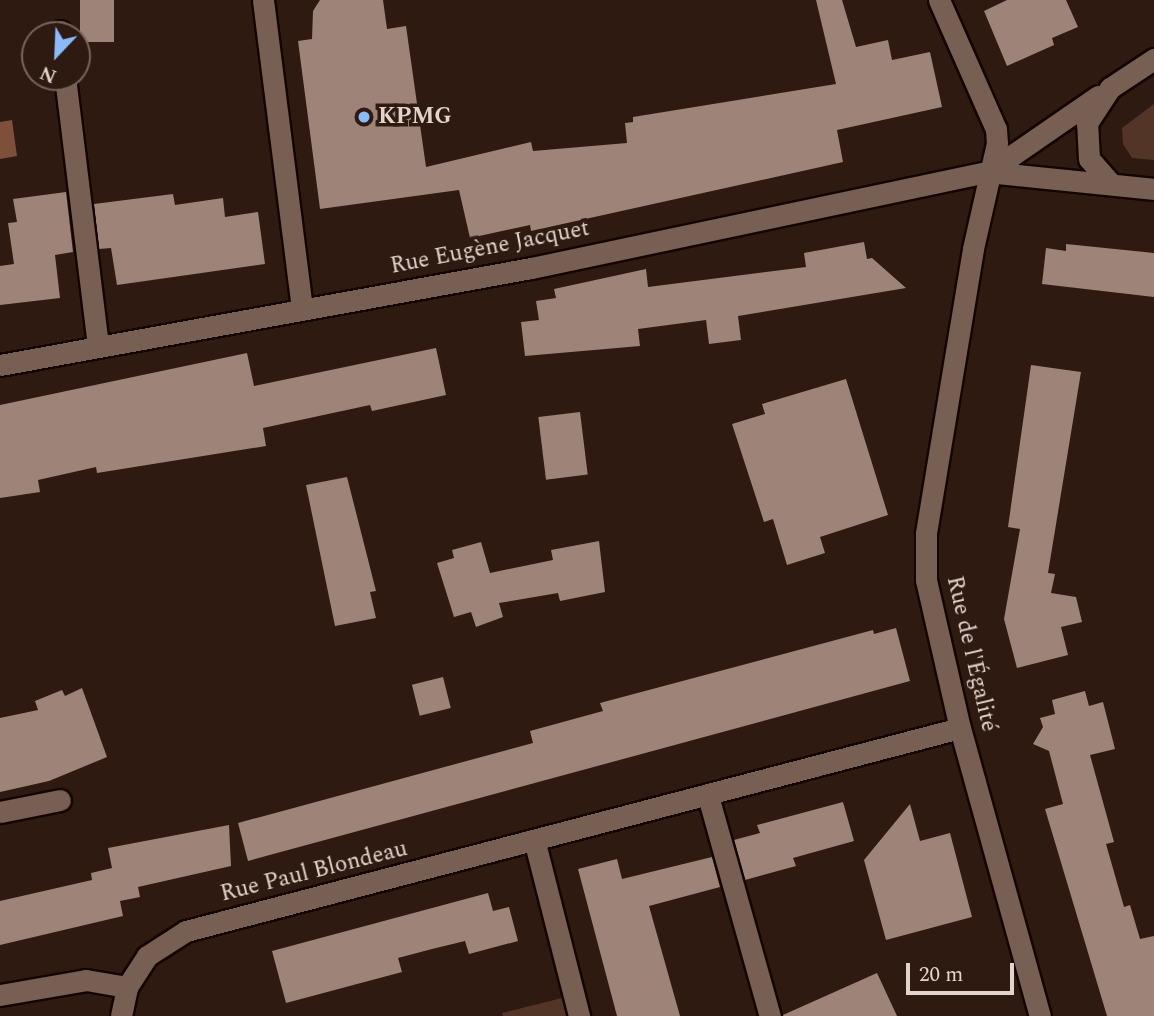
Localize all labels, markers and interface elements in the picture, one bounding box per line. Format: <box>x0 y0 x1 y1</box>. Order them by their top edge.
north arrow <box>21 21 91 91</box>
text: N <box>36 58 61 90</box>
place label: KPMG <box>378 103 452 131</box>
marker: KPMG <box>356 109 372 125</box>
street label: Rue Eugène Jacquet <box>388 215 592 281</box>
street label: Rue de l'Égalité <box>940 573 1002 735</box>
street label: Rue Paul Blondeau <box>218 835 410 909</box>
scale bar <box>909 950 1018 994</box>
text: 20 m <box>919 959 963 991</box>

